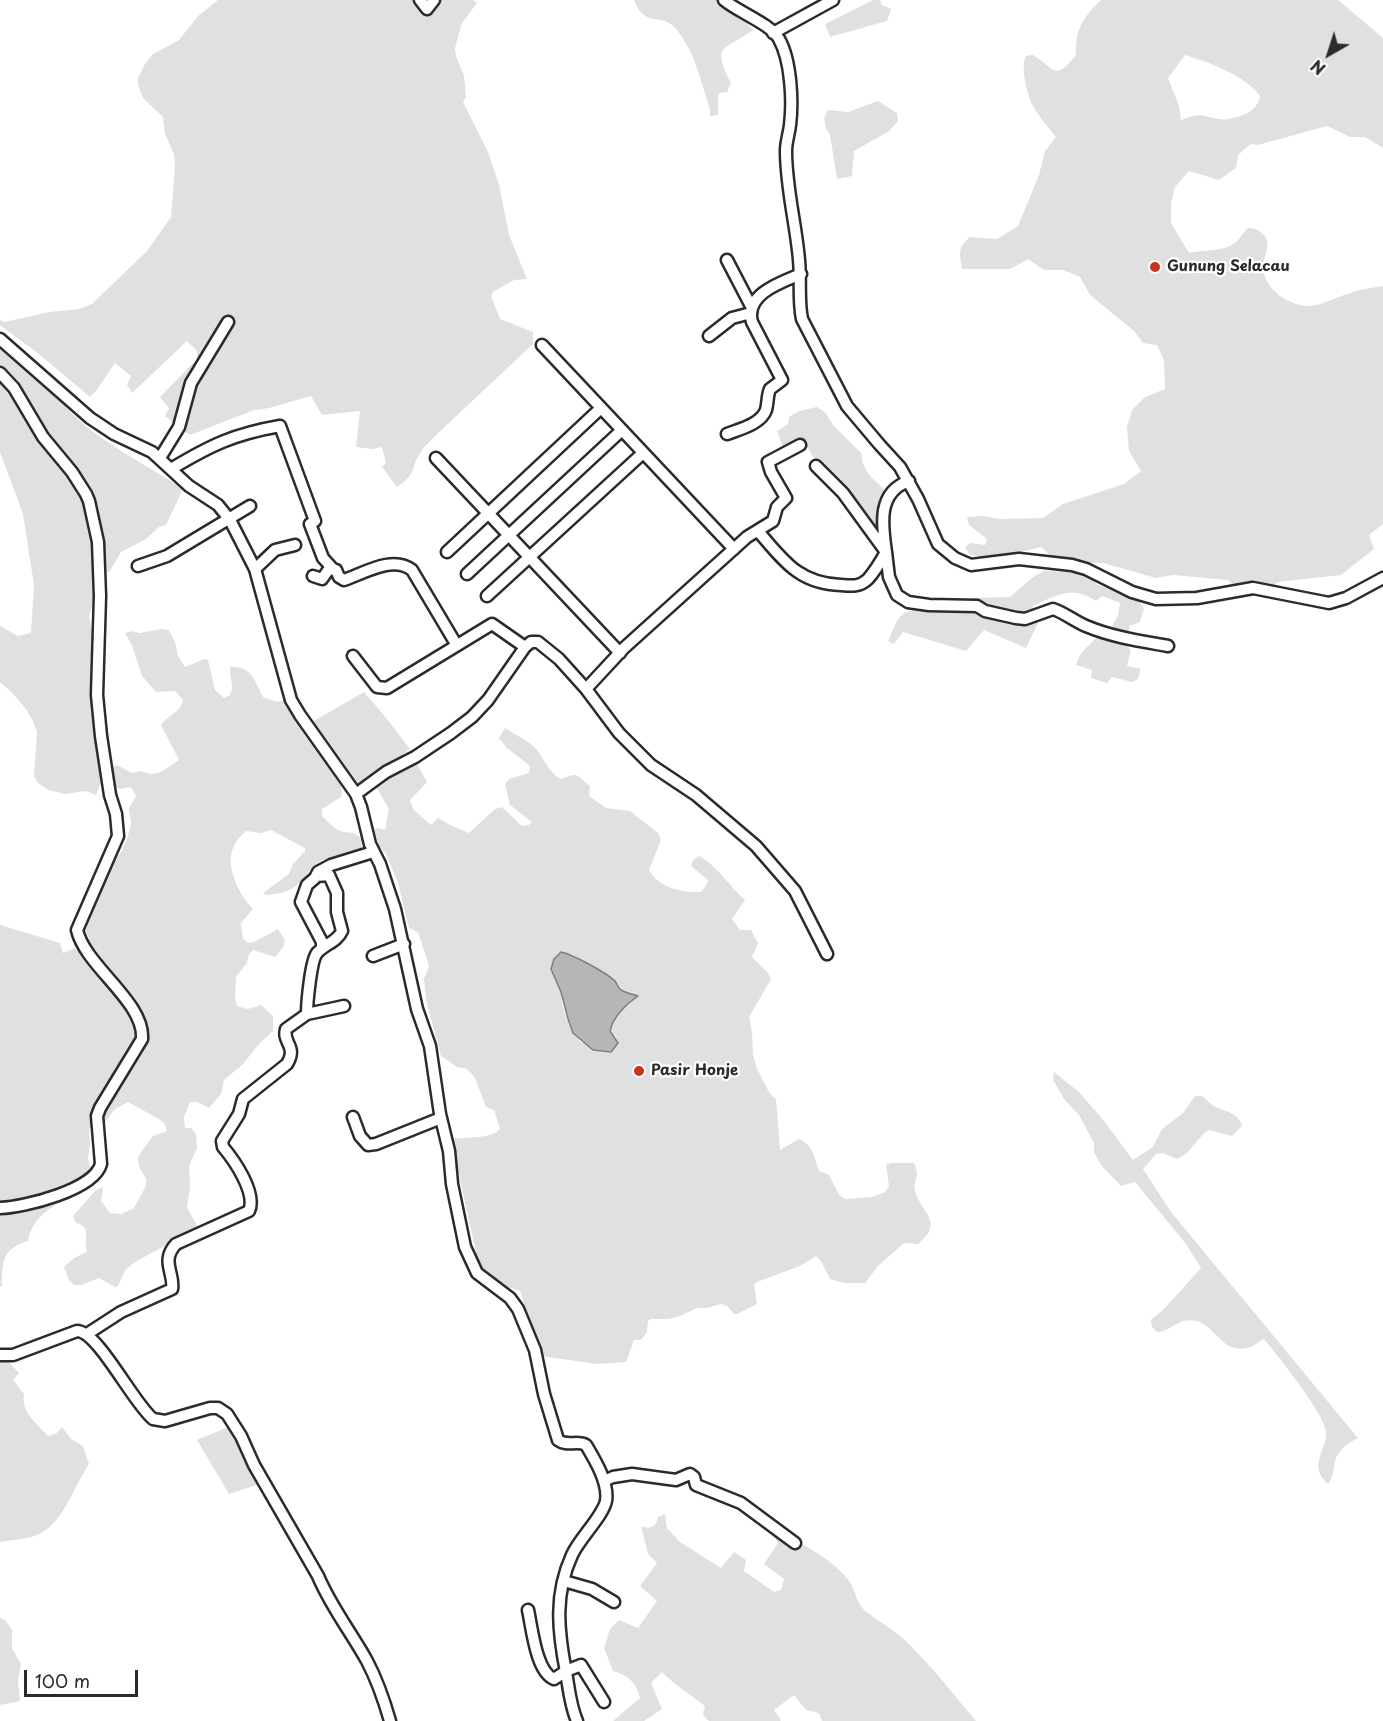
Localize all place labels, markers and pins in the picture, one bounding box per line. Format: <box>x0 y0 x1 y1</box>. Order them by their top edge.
place label: Gunung Selacau <box>1167 258 1290 276</box>
marker: Gunung Selacau <box>1148 260 1162 274</box>
place label: Pasir Honje <box>651 1062 738 1080</box>
marker: Pasir Honje <box>632 1064 646 1078</box>

